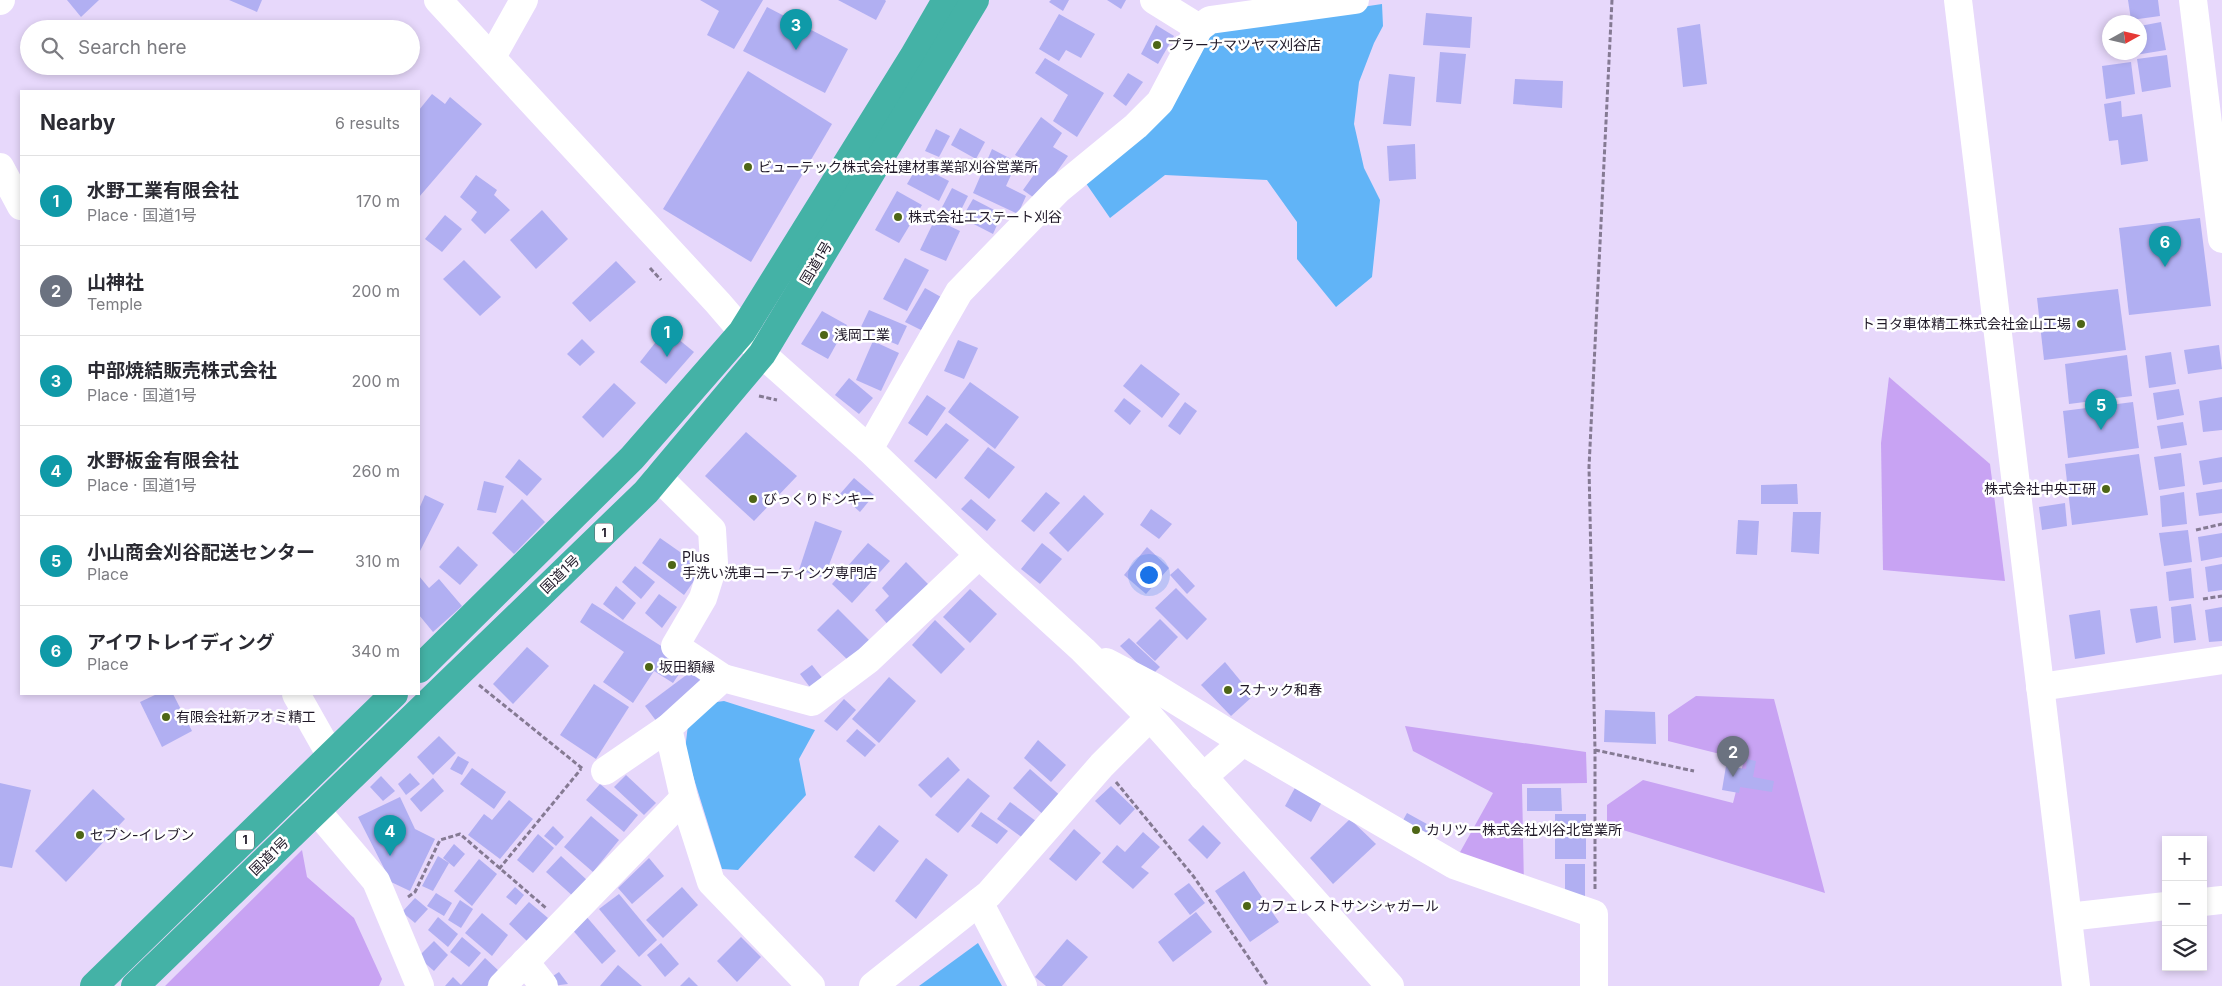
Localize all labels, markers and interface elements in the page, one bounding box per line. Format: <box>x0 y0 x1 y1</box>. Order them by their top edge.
pin: 3 <box>780 9 812 50</box>
north arrow <box>2102 15 2147 60</box>
search box <box>20 20 420 75</box>
icon: search <box>38 34 66 62</box>
text: Search here <box>78 36 187 59</box>
place label: プラーナマツヤマ刈谷店 <box>1167 36 1321 53</box>
marker: プラーナマツヤマ刈谷店 <box>1151 39 1163 51</box>
text: Nearby <box>40 110 115 135</box>
text: 6 results <box>335 113 400 133</box>
place label: ビューテック株式会社建材事業部刈谷営業所 <box>758 158 1038 175</box>
marker: ビューテック株式会社建材事業部刈谷営業所 <box>742 161 754 173</box>
text: 水野工業有限会社 <box>87 179 239 202</box>
text: 1 <box>53 191 59 211</box>
text: 170 m <box>356 191 400 211</box>
text: Place · 国道1号 <box>87 205 197 225</box>
place label: 株式会社エステート刈谷 <box>908 208 1062 225</box>
marker: 株式会社エステート刈谷 <box>892 211 904 223</box>
pin: 6 <box>2149 226 2181 267</box>
street label: 国道1号 <box>796 238 835 288</box>
text: 山神社 <box>87 271 144 294</box>
text: 2 <box>51 281 61 301</box>
text: 200 m <box>352 281 400 301</box>
text: Temple <box>87 294 142 314</box>
place label: トヨタ車体精工株式会社金山工場 <box>1861 315 2071 332</box>
pin: 1 <box>651 316 683 357</box>
marker: トヨタ車体精工株式会社金山工場 <box>2075 318 2087 330</box>
place label: 浅岡工業 <box>834 326 890 343</box>
marker: 浅岡工業 <box>818 329 830 341</box>
text: 中部焼結販売株式会社 <box>87 359 277 382</box>
text: 3 <box>51 371 61 391</box>
text: 200 m <box>352 371 400 391</box>
text: Place · 国道1号 <box>87 385 197 405</box>
pin: 5 <box>2085 389 2117 430</box>
text: 水野板金有限会社 <box>87 449 239 472</box>
text: 4 <box>51 461 61 481</box>
text: 260 m <box>352 461 400 481</box>
text: Place · 国道1号 <box>87 475 197 495</box>
place label: 株式会社中央工研 <box>1984 480 2096 497</box>
marker: 株式会社中央工研 <box>2100 483 2112 495</box>
place label: びっくりドンキー <box>763 490 875 507</box>
marker: びっくりドンキー <box>747 493 759 505</box>
road number: 1 <box>595 524 613 542</box>
text: 小山商会刈谷配送センター <box>87 541 315 564</box>
place label: Plus 手洗い洗車コーティング専門店 <box>682 548 877 581</box>
text: 5 <box>51 551 61 571</box>
text: 310 m <box>355 551 400 571</box>
street label: 国道1号 <box>537 551 583 596</box>
marker: Plus 手洗い洗車コーティング専門店 <box>666 559 678 571</box>
your location <box>1136 562 1162 588</box>
text: Place <box>87 564 129 584</box>
text: アイワトレイディング <box>87 631 275 654</box>
text: 6 <box>51 641 61 661</box>
text: 340 m <box>351 641 400 661</box>
text: Place <box>87 654 129 674</box>
place label: 坂田額縁 <box>659 658 715 675</box>
marker: 坂田額縁 <box>643 661 655 673</box>
place label: スナック和春 <box>1238 681 1322 698</box>
marker: スナック和春 <box>1222 684 1234 696</box>
place label: 有限会社新アオミ精工 <box>176 708 316 725</box>
marker: 有限会社新アオミ精工 <box>160 711 172 723</box>
pin: 2 <box>1717 736 1749 777</box>
pin: 4 <box>374 815 406 856</box>
place label: カリツー株式会社刈谷北営業所 <box>1426 821 1622 838</box>
marker: カリツー株式会社刈谷北営業所 <box>1410 824 1422 836</box>
place label: セブン-イレブン <box>90 826 194 843</box>
marker: セブン-イレブン <box>74 829 86 841</box>
road number: 1 <box>236 830 254 850</box>
street label: 国道1号 <box>246 833 292 878</box>
map controls <box>2162 836 2207 971</box>
button: + <box>2162 836 2207 881</box>
button: − <box>2162 881 2207 926</box>
place label: カフェレストサンシャガール <box>1257 897 1439 914</box>
marker: カフェレストサンシャガール <box>1241 900 1253 912</box>
button: layers <box>2162 926 2207 971</box>

